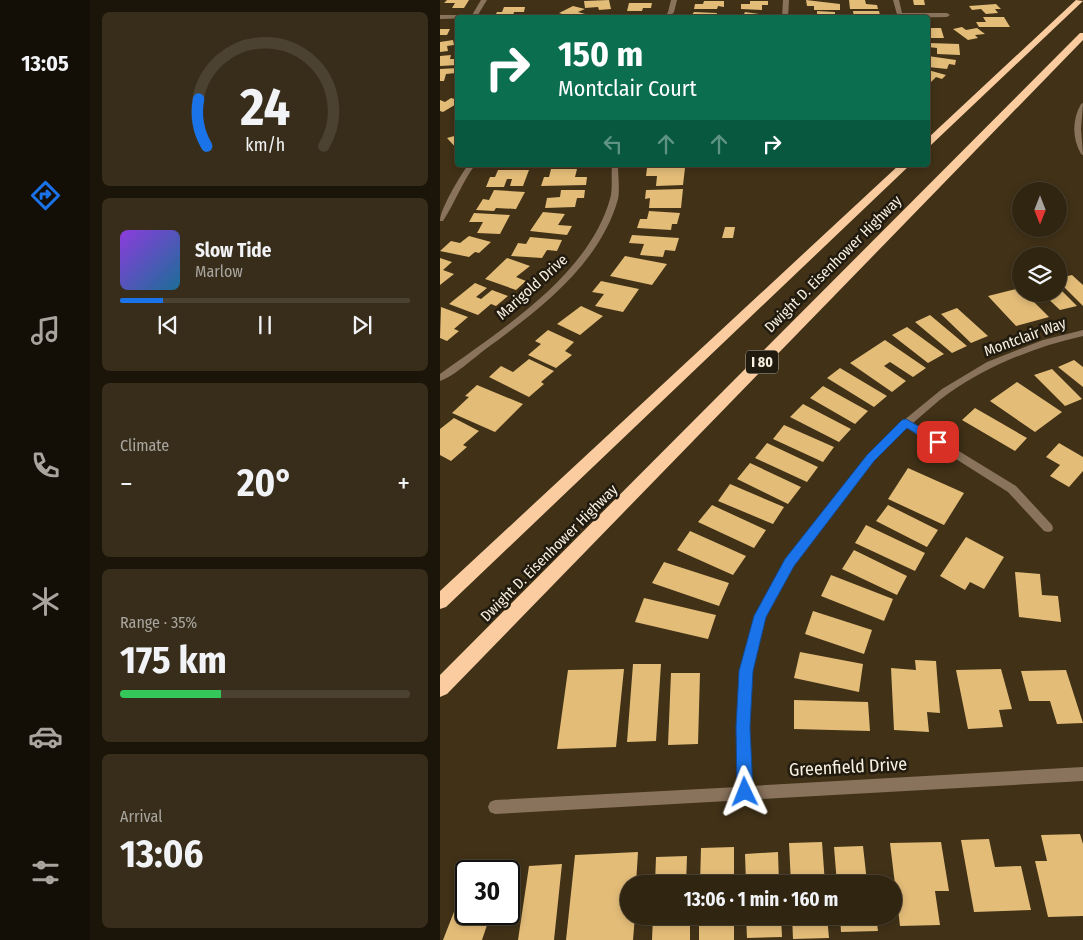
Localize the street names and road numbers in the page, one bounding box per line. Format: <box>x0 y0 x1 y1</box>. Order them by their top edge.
street label: Dwight D. Eisenhower Highway <box>761 192 905 336</box>
street label: Marigold Drive <box>493 251 571 323</box>
street label: Montclair Way <box>982 314 1069 360</box>
road number: I 80 <box>746 351 778 374</box>
street label: Dwight D. Eisenhower Highway <box>477 481 621 625</box>
street label: Greenfield Drive <box>788 753 908 781</box>

